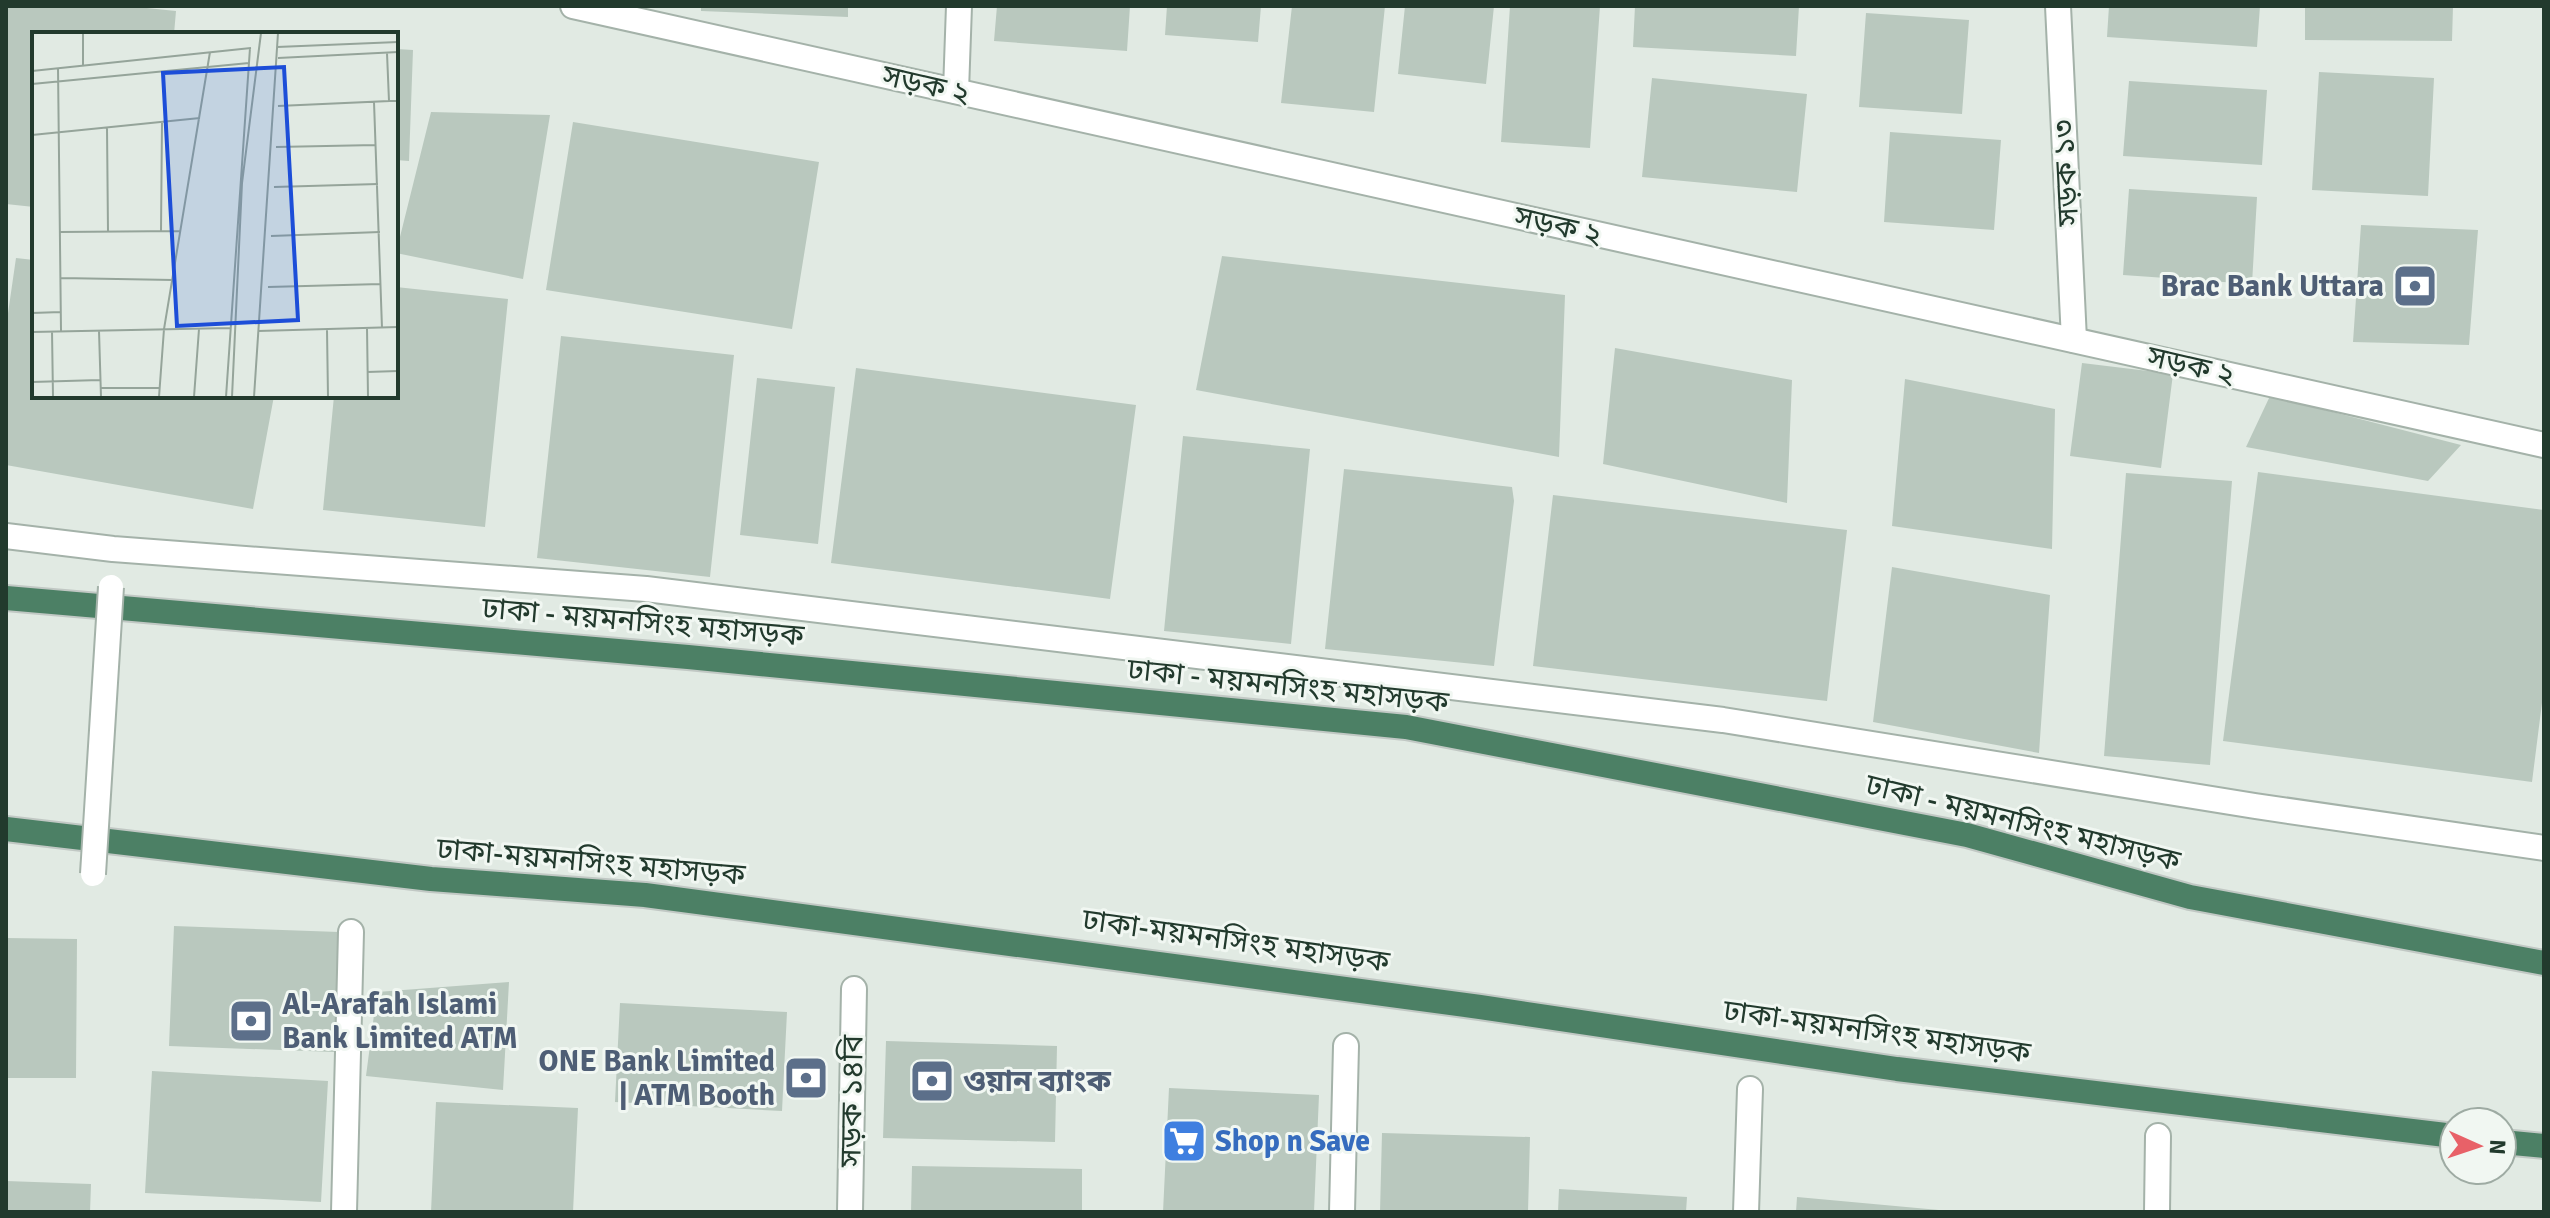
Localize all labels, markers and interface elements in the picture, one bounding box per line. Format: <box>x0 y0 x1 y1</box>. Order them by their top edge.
inset map <box>32 32 398 398</box>
street label: সড়ক ২ <box>878 57 974 113</box>
street label: সড়ক ১৩ <box>2045 119 2087 228</box>
street label: সড়ক ২ <box>1510 198 1606 254</box>
bank icon: Brac Bank Uttara <box>2391 262 2439 310</box>
place label: Brac Bank Uttara <box>2160 268 2384 305</box>
street label: সড়ক ২ <box>2143 338 2239 394</box>
street label: ঢাকা - ময়মনসিংহ মহাসড়ক <box>480 589 806 655</box>
street label: ঢাকা - ময়মনসিংহ মহাসড়ক <box>1125 651 1451 721</box>
street label: ঢাকা - ময়মনসিংহ মহাসড়ক <box>1861 766 2185 880</box>
street label: ঢাকা-ময়মনসিংহ মহাসড়ক <box>434 830 748 894</box>
street label: ঢাকা-ময়মনসিংহ মহাসড়ক <box>1079 901 1393 981</box>
place label: Al-Arafah Islami Bank Limited ATM <box>282 986 518 1057</box>
street label: ঢাকা-ময়মনসিংহ মহাসড়ক <box>1720 992 2034 1072</box>
bank icon: Al-Arafah Islami Bank Limited ATM <box>227 997 275 1045</box>
street label: সড়ক ১৪বি <box>832 1033 872 1168</box>
place label: ONE Bank Limited | ATM Booth <box>539 1043 775 1114</box>
bank icon: ONE Bank Limited | ATM Booth <box>782 1054 830 1102</box>
bank icon: ওয়ান ব্যাংক <box>908 1057 956 1105</box>
place label: ওয়ান ব্যাংক <box>963 1063 1112 1100</box>
north arrow <box>2438 1106 2518 1186</box>
supermarket icon: Shop n Save <box>1160 1117 1208 1165</box>
place label: Shop n Save <box>1215 1123 1370 1160</box>
text: N <box>2484 1139 2511 1155</box>

